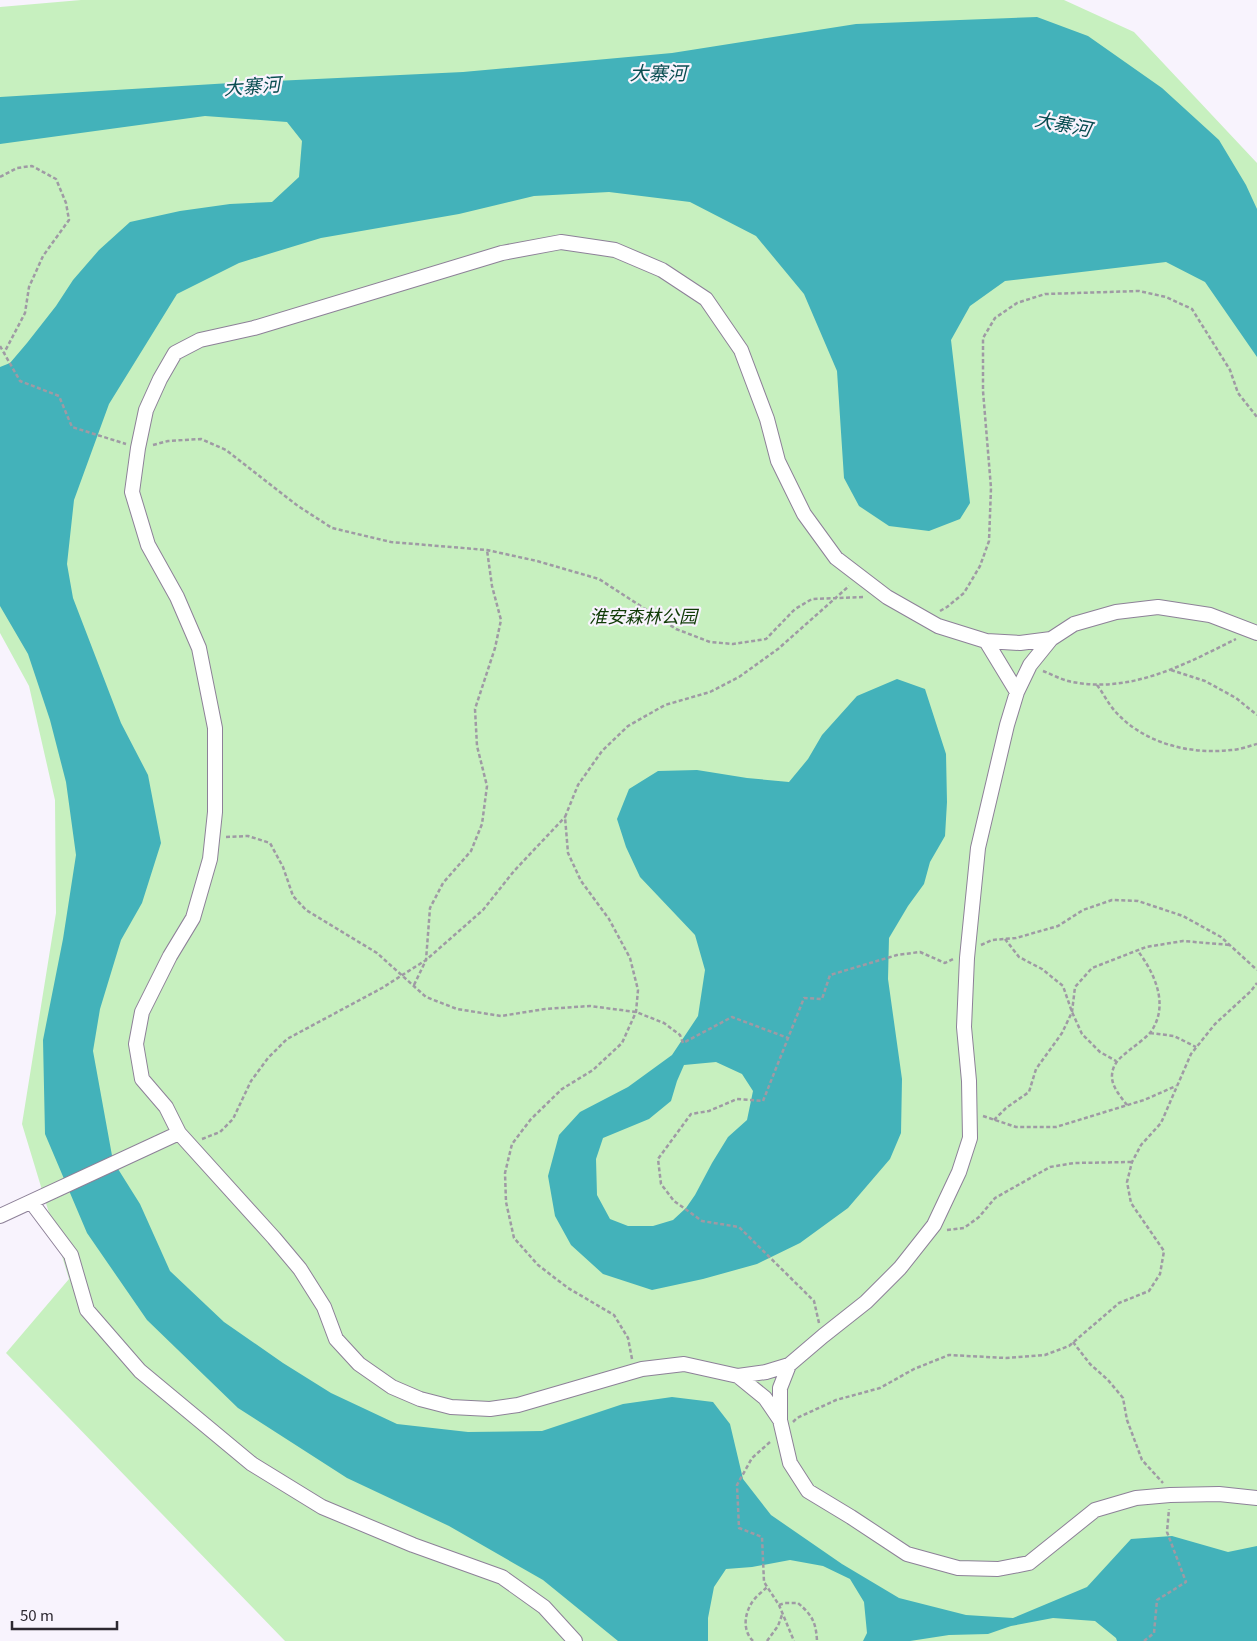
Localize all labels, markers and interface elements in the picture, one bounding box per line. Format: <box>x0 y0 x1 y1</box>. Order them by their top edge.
water label: 大寨河 <box>629 58 690 85</box>
water label: 大寨河 <box>223 69 285 100</box>
water label: 大寨河 <box>1033 104 1098 142</box>
park label: 淮安森林公园 <box>589 602 700 628</box>
scale bar <box>12 1598 118 1630</box>
text: 50 m <box>20 1604 54 1625</box>

